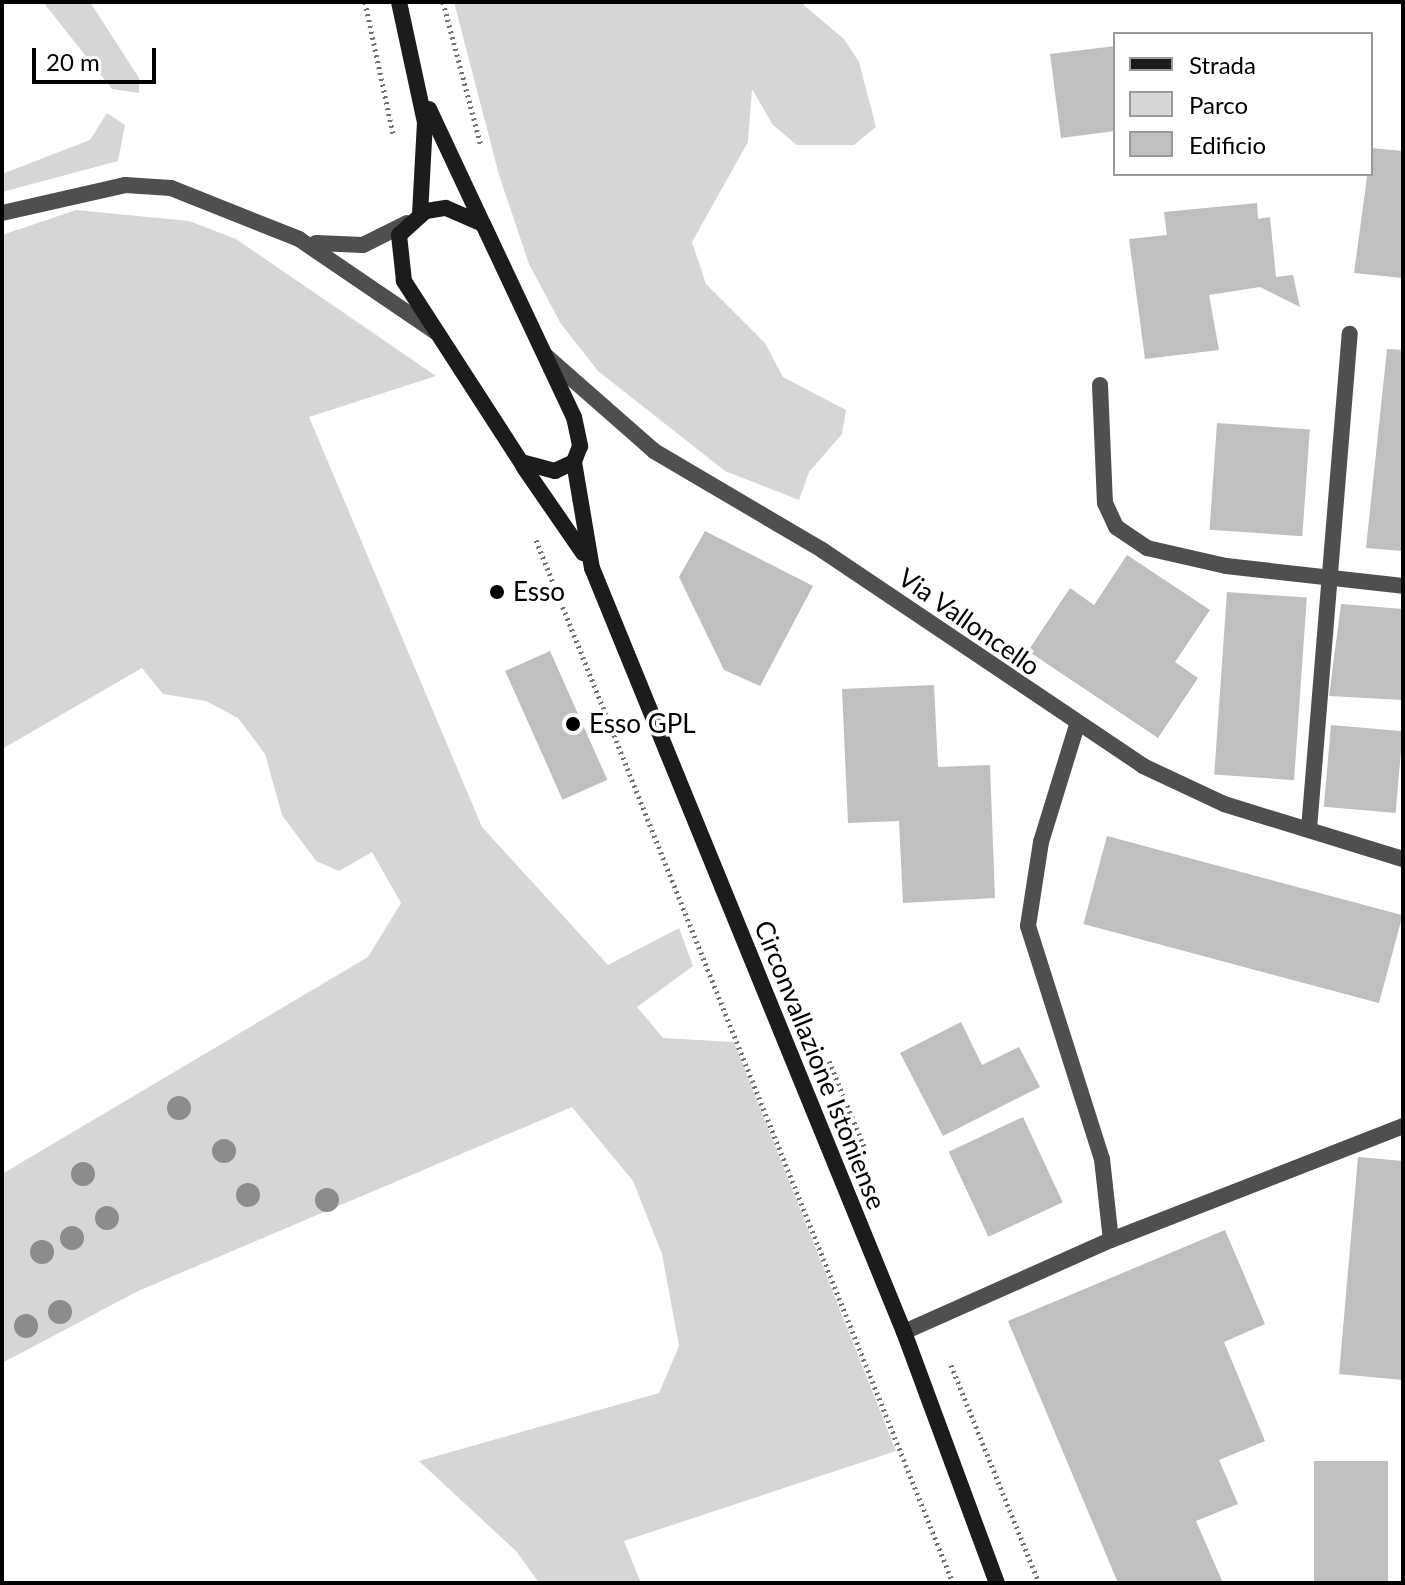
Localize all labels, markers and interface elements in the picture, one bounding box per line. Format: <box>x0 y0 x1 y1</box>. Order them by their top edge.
scale bar <box>36 32 160 82</box>
legend <box>1113 32 1373 176</box>
text: 20 m <box>46 47 100 76</box>
text: Strada <box>1189 50 1256 79</box>
text: Parco <box>1189 90 1248 119</box>
text: Edificio <box>1189 130 1266 159</box>
street label: Via Valloncello <box>892 561 1046 683</box>
place label: Esso <box>513 576 565 608</box>
marker: Esso <box>488 583 506 601</box>
place label: Esso GPL <box>589 708 696 740</box>
marker: Esso GPL <box>564 715 582 733</box>
street label: Circonvallazione Istoniense <box>748 916 892 1214</box>

